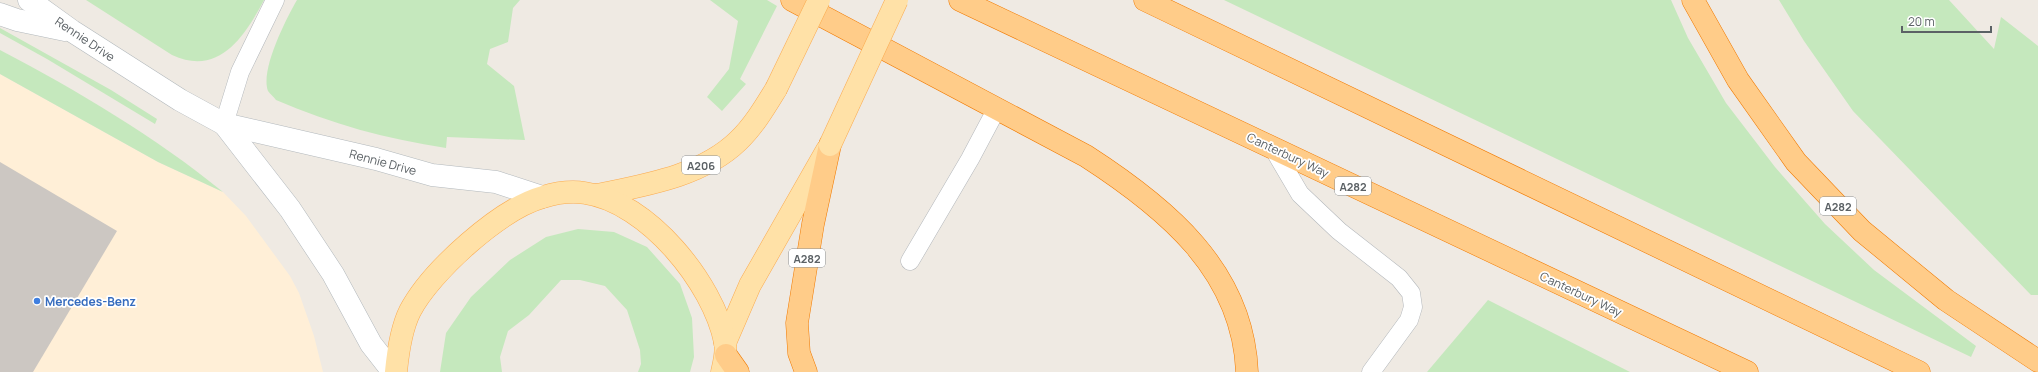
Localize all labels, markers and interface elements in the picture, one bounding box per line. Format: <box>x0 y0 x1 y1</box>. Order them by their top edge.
scale bar <box>1902 8 1991 34</box>
street label: Rennie Drive <box>52 13 118 65</box>
text: 20 m <box>1908 13 1935 30</box>
street label: Canterbury Way <box>1244 129 1332 182</box>
street label: Rennie Drive <box>348 145 418 179</box>
road number: A206 <box>682 156 720 174</box>
road number: A282 <box>1335 177 1371 195</box>
road number: A282 <box>1820 197 1856 215</box>
road number: A282 <box>789 249 825 267</box>
street label: Canterbury Way <box>1537 268 1625 321</box>
place label: Mercedes-Benz <box>45 293 136 310</box>
marker: Mercedes-Benz <box>32 296 42 306</box>

